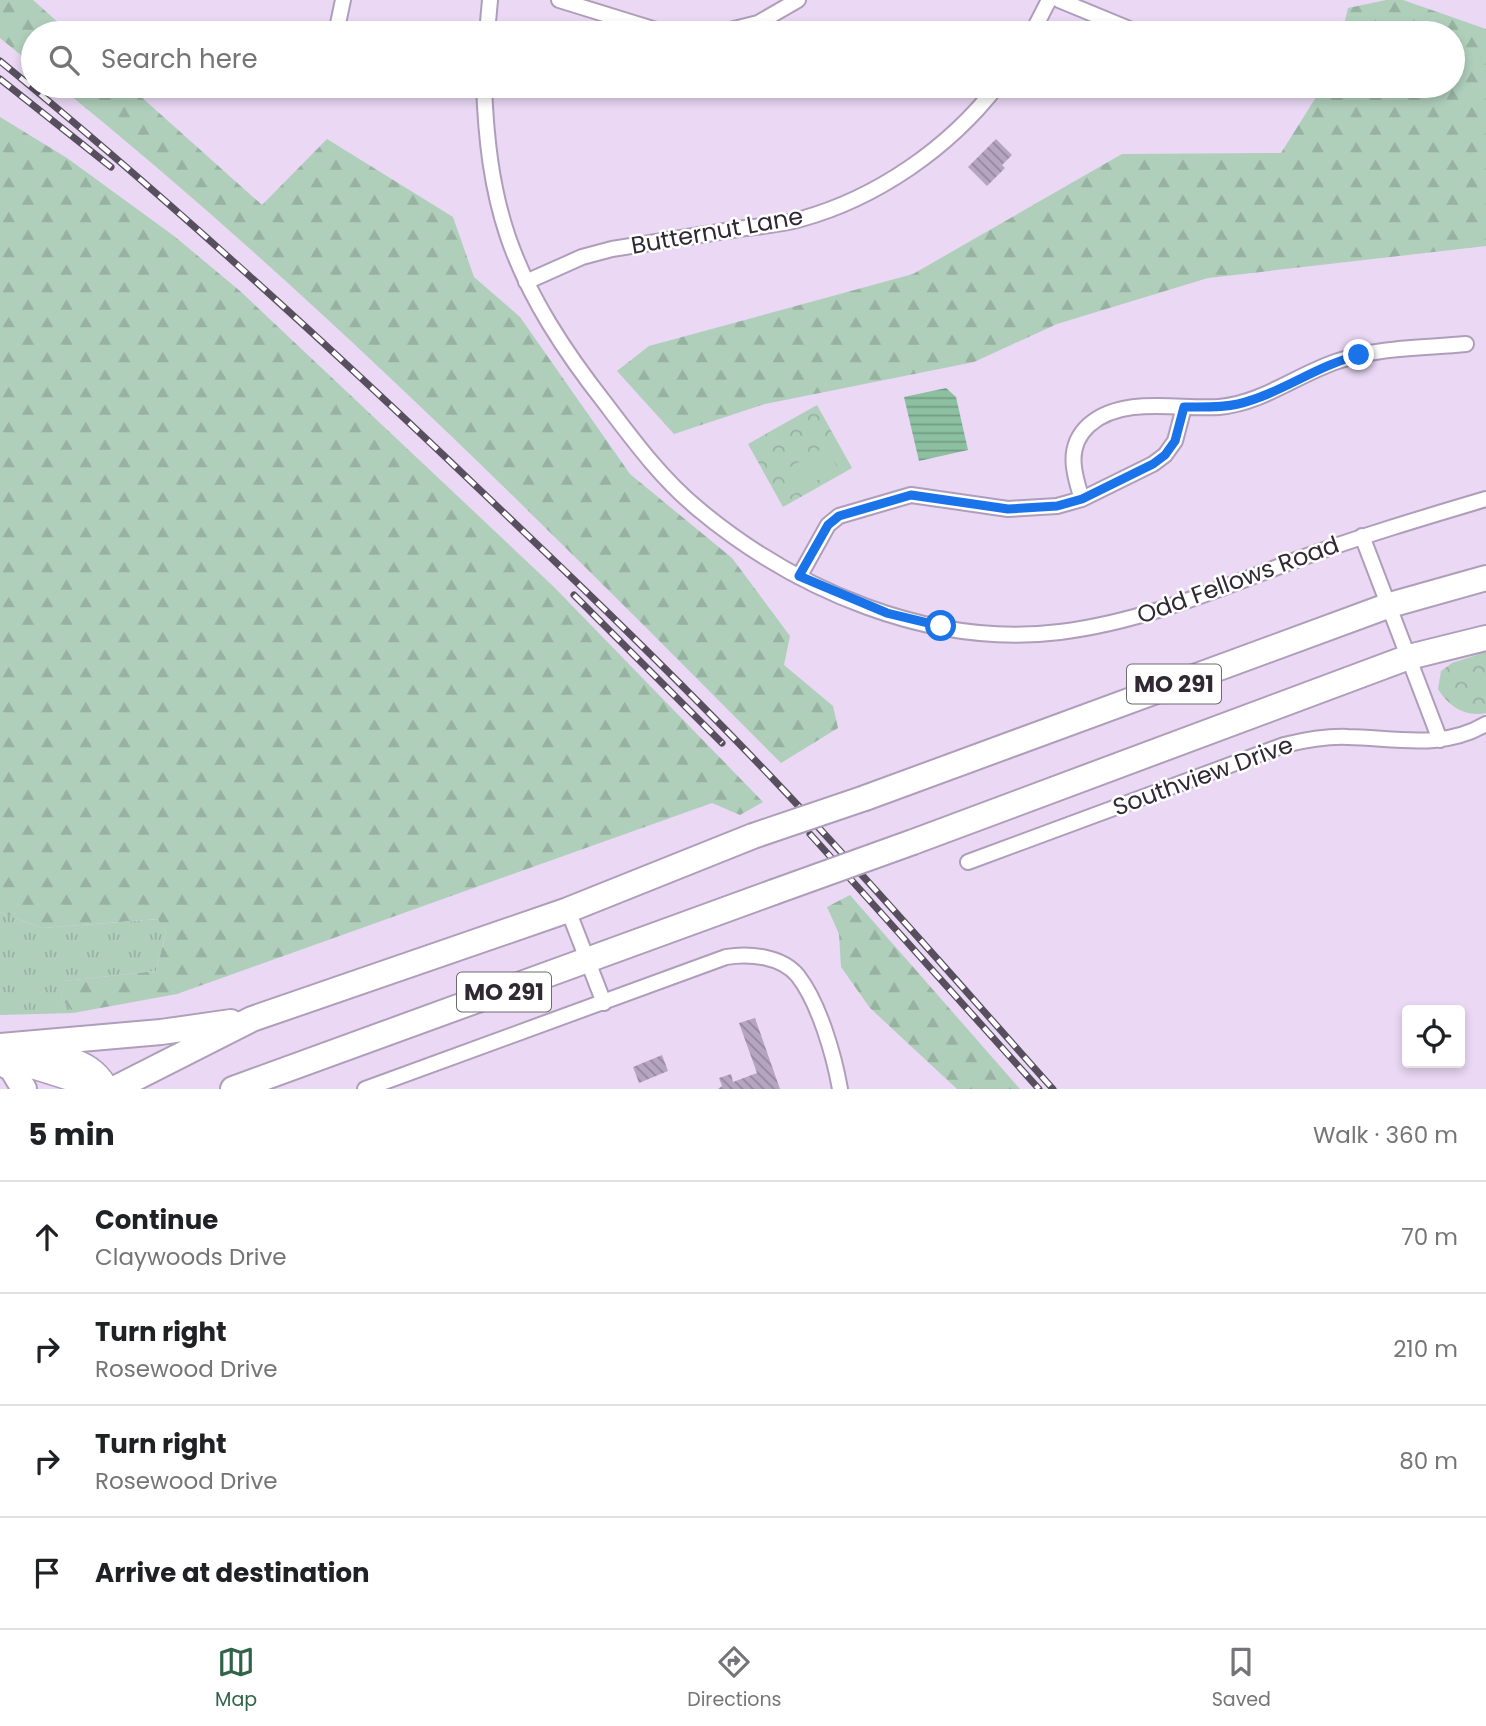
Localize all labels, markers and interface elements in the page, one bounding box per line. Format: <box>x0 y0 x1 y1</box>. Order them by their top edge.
search box <box>21 21 1465 98</box>
icon: search <box>45 41 83 79</box>
text: Search here <box>101 41 258 77</box>
street label: Butternut Lane <box>628 199 805 262</box>
route end <box>1343 339 1374 370</box>
street label: Odd Fellows Road <box>1132 528 1343 631</box>
route start <box>925 610 956 641</box>
road number: MO 291 <box>1127 664 1221 704</box>
street label: Southview Drive <box>1108 728 1297 823</box>
road number: MO 291 <box>457 973 551 1012</box>
map controls <box>1402 1005 1465 1068</box>
button: locate <box>1402 1005 1465 1068</box>
text: 5 min <box>28 1113 115 1156</box>
text: Walk · 360 m <box>1313 1119 1458 1151</box>
text: Continue <box>95 1202 218 1238</box>
icon: ahead <box>28 1218 66 1256</box>
text: 70 m <box>1401 1221 1458 1253</box>
text: Claywoods Drive <box>95 1241 287 1273</box>
text: Turn right <box>95 1314 227 1350</box>
icon: right <box>28 1330 66 1368</box>
text: 210 m <box>1393 1333 1458 1365</box>
text: Rosewood Drive <box>95 1353 278 1385</box>
text: Turn right <box>95 1426 227 1462</box>
icon: right <box>28 1442 66 1480</box>
text: 80 m <box>1399 1445 1458 1477</box>
text: Rosewood Drive <box>95 1465 278 1497</box>
icon: arrive <box>28 1554 66 1592</box>
text: Arrive at destination <box>95 1555 370 1591</box>
tab: Map <box>215 1643 257 1714</box>
tab: Directions <box>687 1643 782 1714</box>
tab: Saved <box>1212 1643 1271 1714</box>

